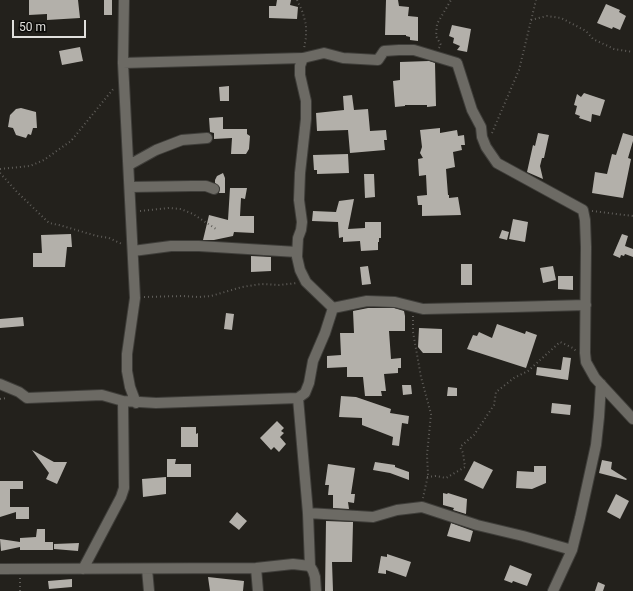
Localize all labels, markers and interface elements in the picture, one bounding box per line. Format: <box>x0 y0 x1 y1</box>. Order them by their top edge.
scale bar <box>14 12 88 38</box>
text: 50 m <box>19 20 46 34</box>

